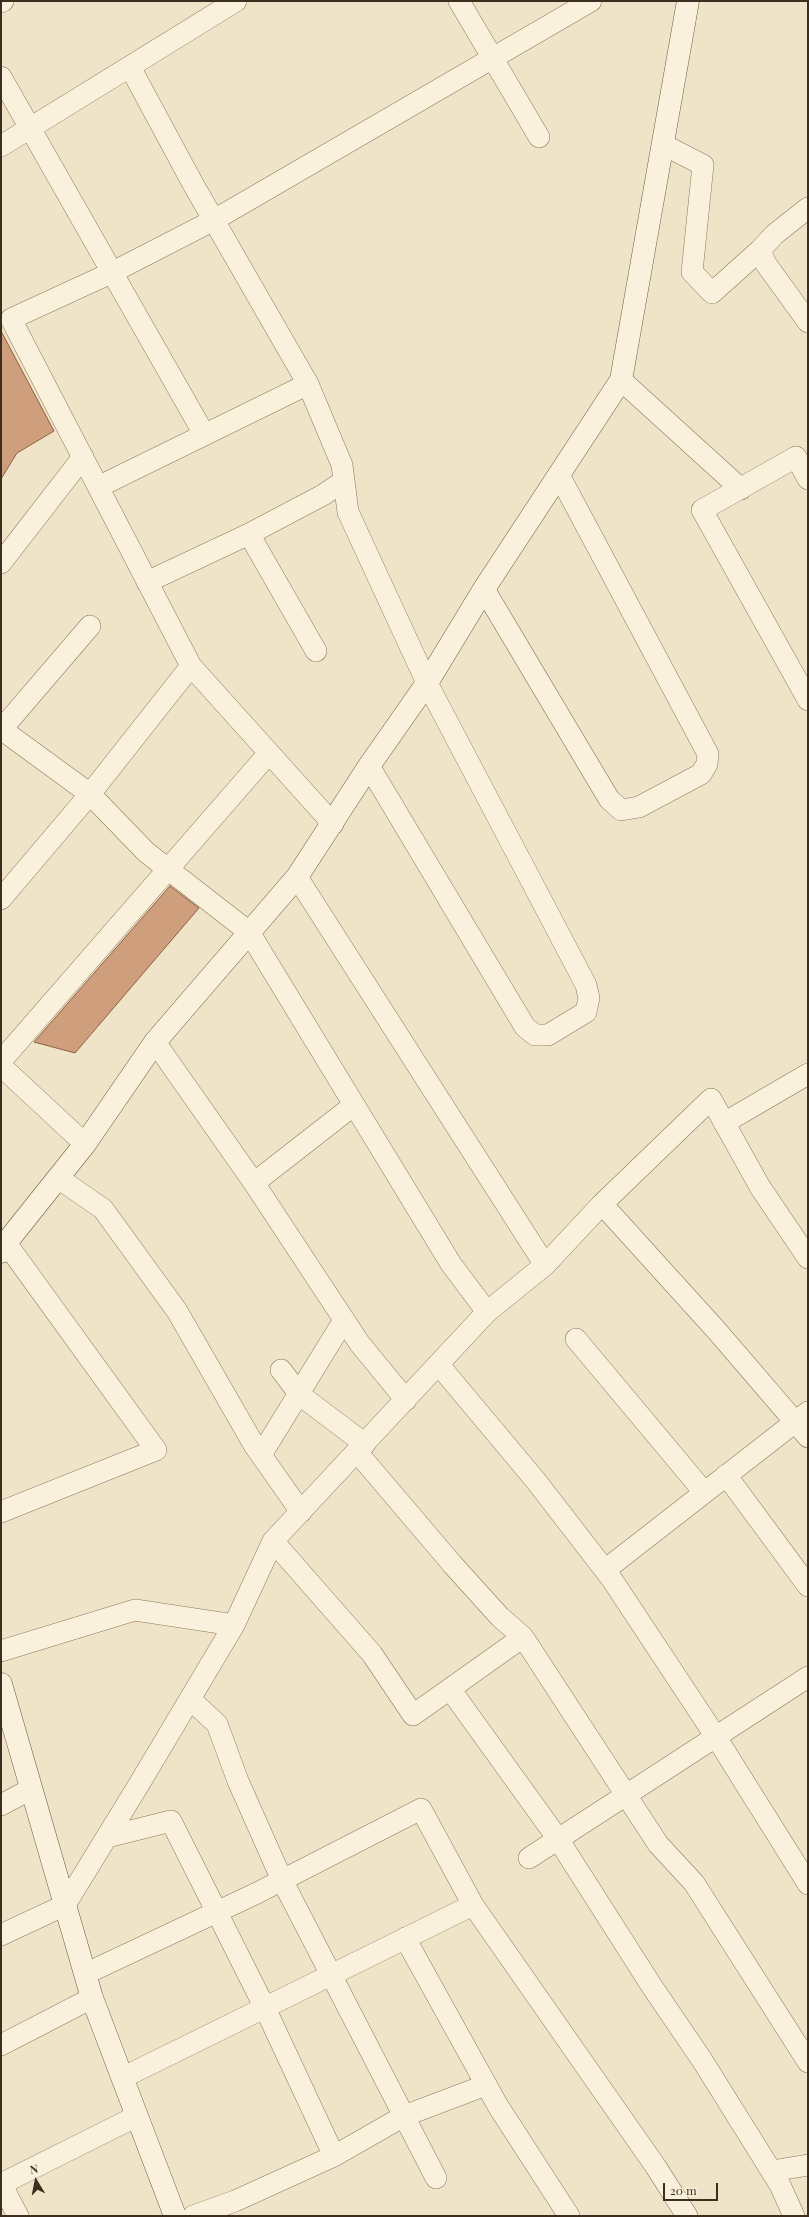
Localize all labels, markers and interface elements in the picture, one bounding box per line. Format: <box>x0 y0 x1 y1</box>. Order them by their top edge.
north arrow <box>16 2161 56 2201</box>
text: N <box>29 2161 39 2177</box>
scale bar <box>665 2175 720 2201</box>
text: 20 m <box>670 2182 697 2198</box>

